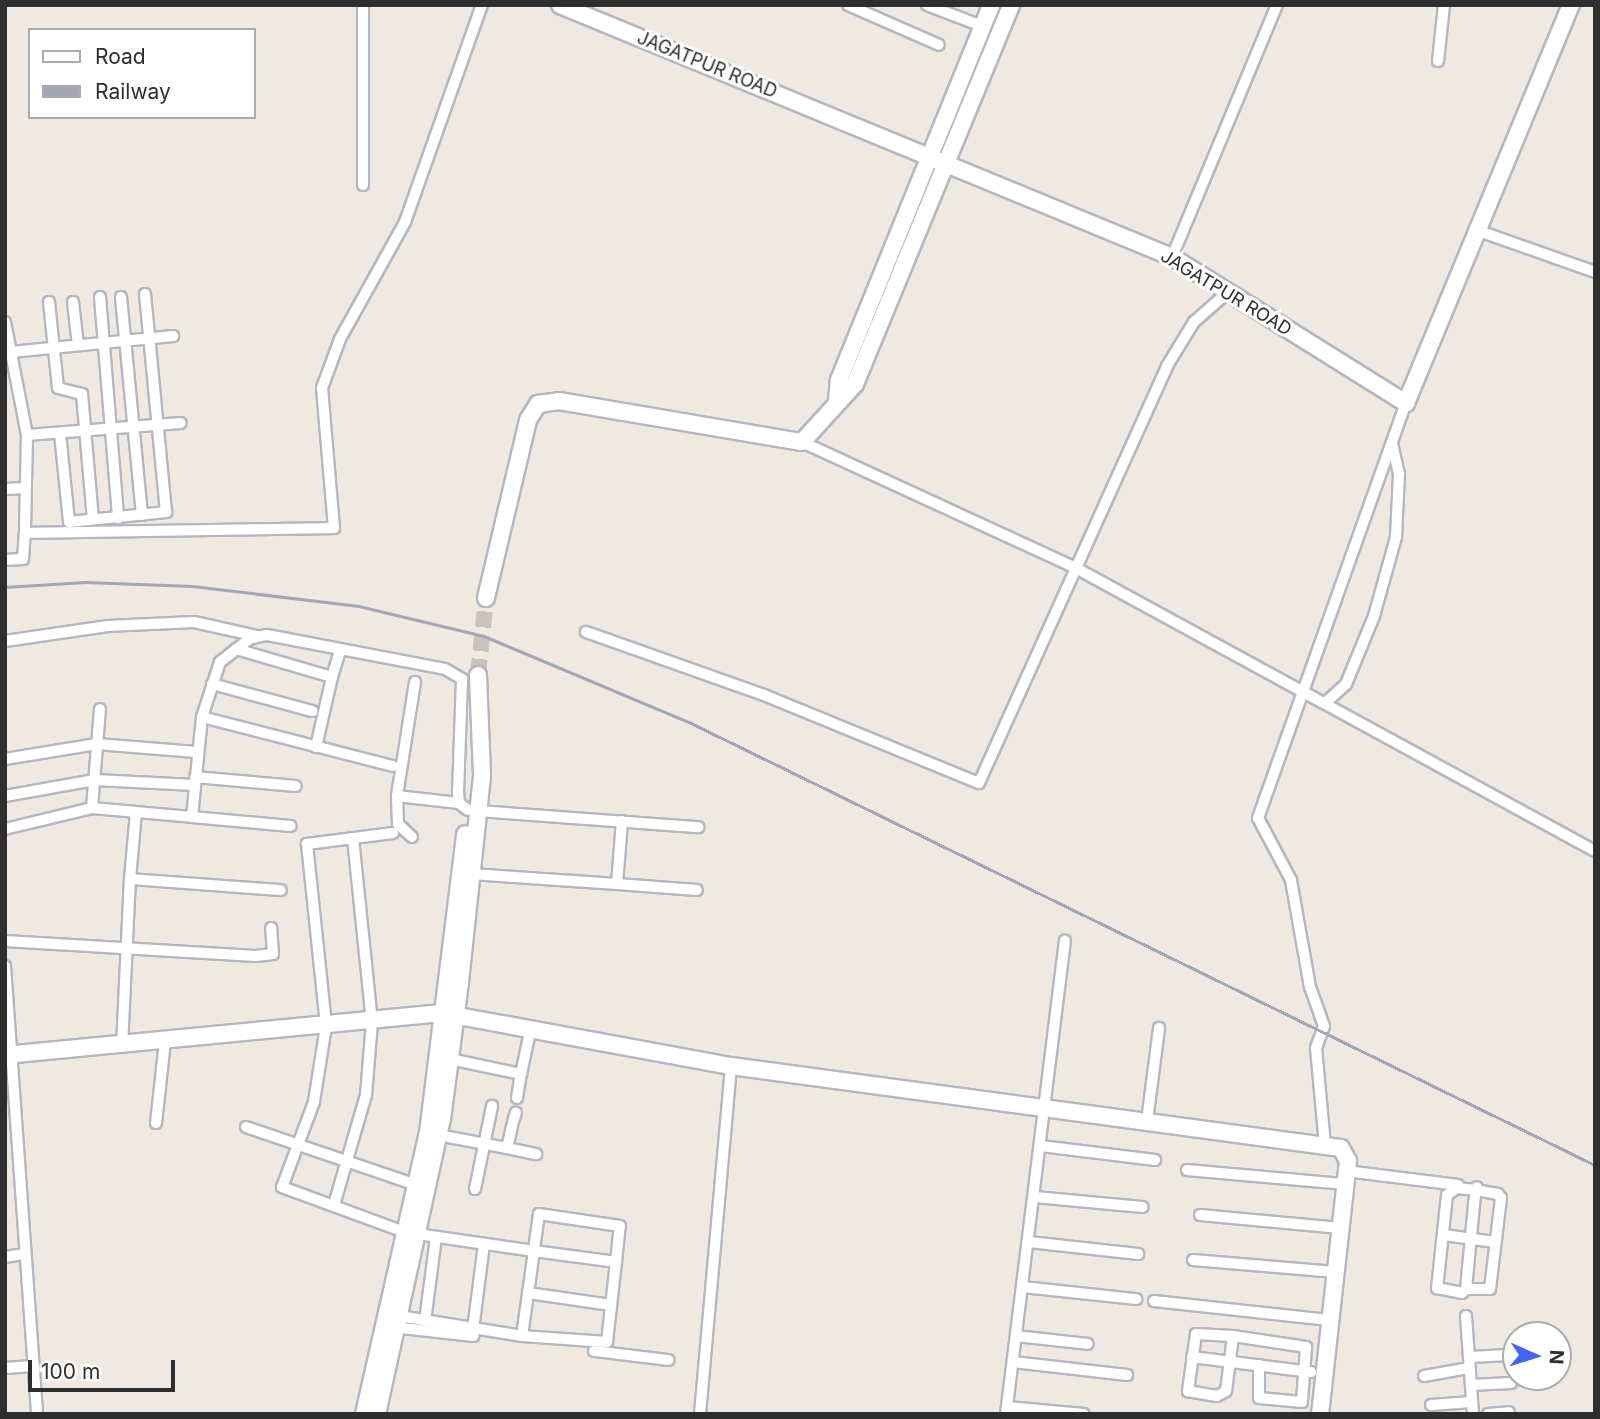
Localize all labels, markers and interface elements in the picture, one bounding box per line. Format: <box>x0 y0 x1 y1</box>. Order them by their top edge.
street label: JAGATPUR ROAD <box>634 27 780 103</box>
legend <box>28 28 256 119</box>
text: Road <box>95 44 146 69</box>
text: Railway <box>95 79 171 104</box>
street label: JAGATPUR ROAD <box>1157 245 1295 341</box>
north arrow <box>1502 1321 1572 1391</box>
scale bar <box>32 1346 178 1390</box>
text: N <box>1545 1349 1568 1365</box>
text: 100 m <box>41 1359 100 1384</box>

